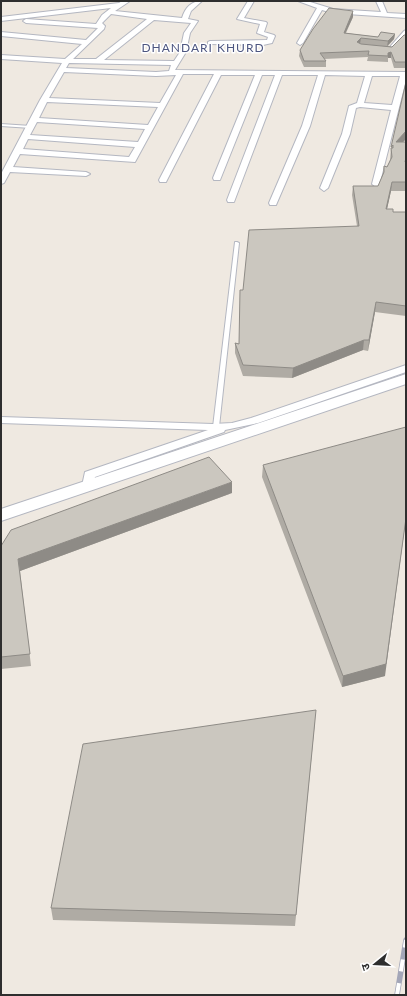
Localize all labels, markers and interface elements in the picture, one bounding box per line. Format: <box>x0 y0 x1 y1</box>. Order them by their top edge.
district label: DHANDARI KHURD <box>141 40 265 55</box>
north arrow <box>355 944 395 984</box>
text: उ <box>358 962 372 972</box>

